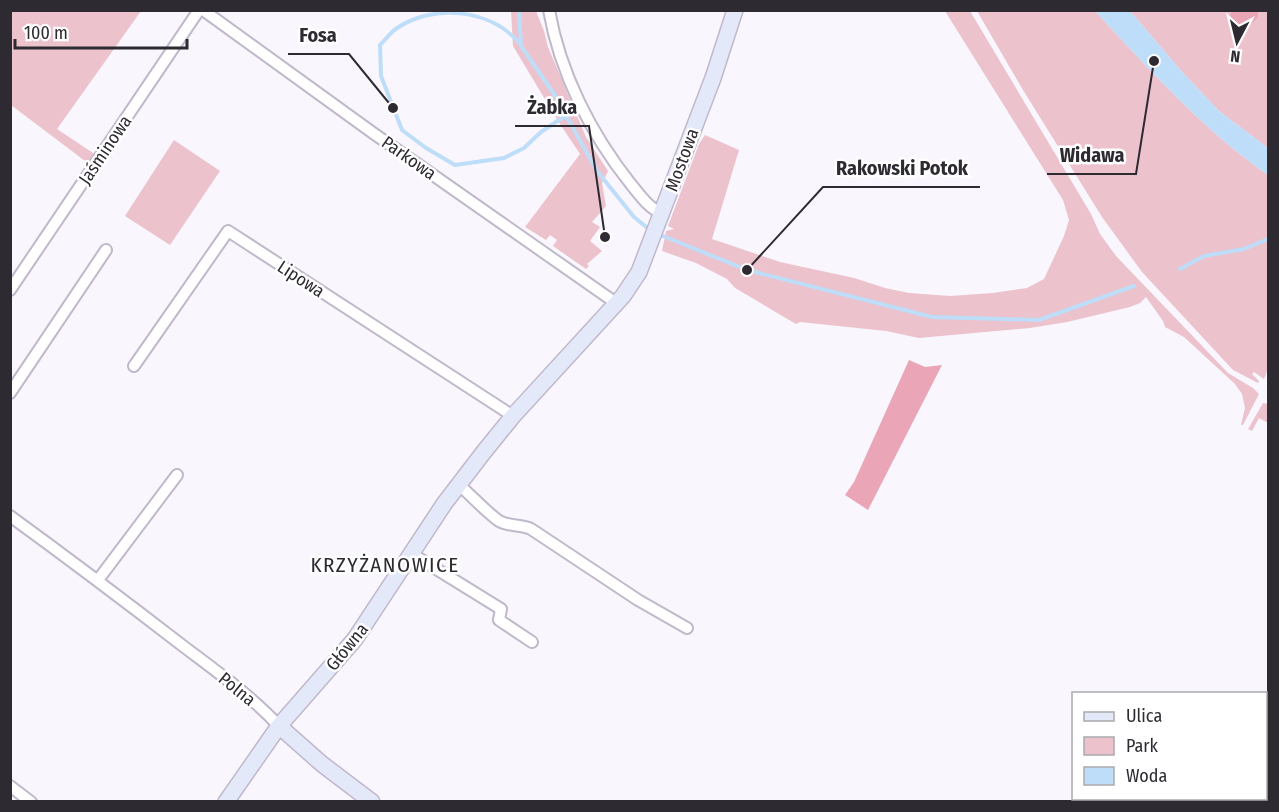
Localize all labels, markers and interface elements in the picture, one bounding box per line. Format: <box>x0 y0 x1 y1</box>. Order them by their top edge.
scale bar <box>15 12 188 50</box>
north arrow <box>1207 12 1267 72</box>
callout: Fosa <box>288 16 349 54</box>
text: 100 m <box>24 22 68 44</box>
text: Fosa <box>299 23 337 47</box>
text: N <box>1229 46 1241 66</box>
callout: Żabka <box>515 88 589 126</box>
text: Żabka <box>527 95 577 119</box>
street label: Jaśminowa <box>74 111 136 189</box>
street label: Mostowa <box>660 125 704 195</box>
street label: Parkowa <box>377 131 441 185</box>
callout: Widawa <box>1047 136 1136 174</box>
text: Widawa <box>1060 143 1124 167</box>
callout: Rakowski Potok <box>823 149 980 187</box>
text: Rakowski Potok <box>836 156 969 180</box>
street label: Lipowa <box>273 256 329 302</box>
district label: KRZYŻANOWICE <box>310 552 460 578</box>
street label: Główna <box>321 619 373 675</box>
street label: Polna <box>214 667 260 711</box>
legend <box>1072 692 1267 800</box>
text: Ulica <box>1126 705 1162 727</box>
text: Park <box>1126 735 1159 757</box>
text: Woda <box>1126 765 1167 787</box>

